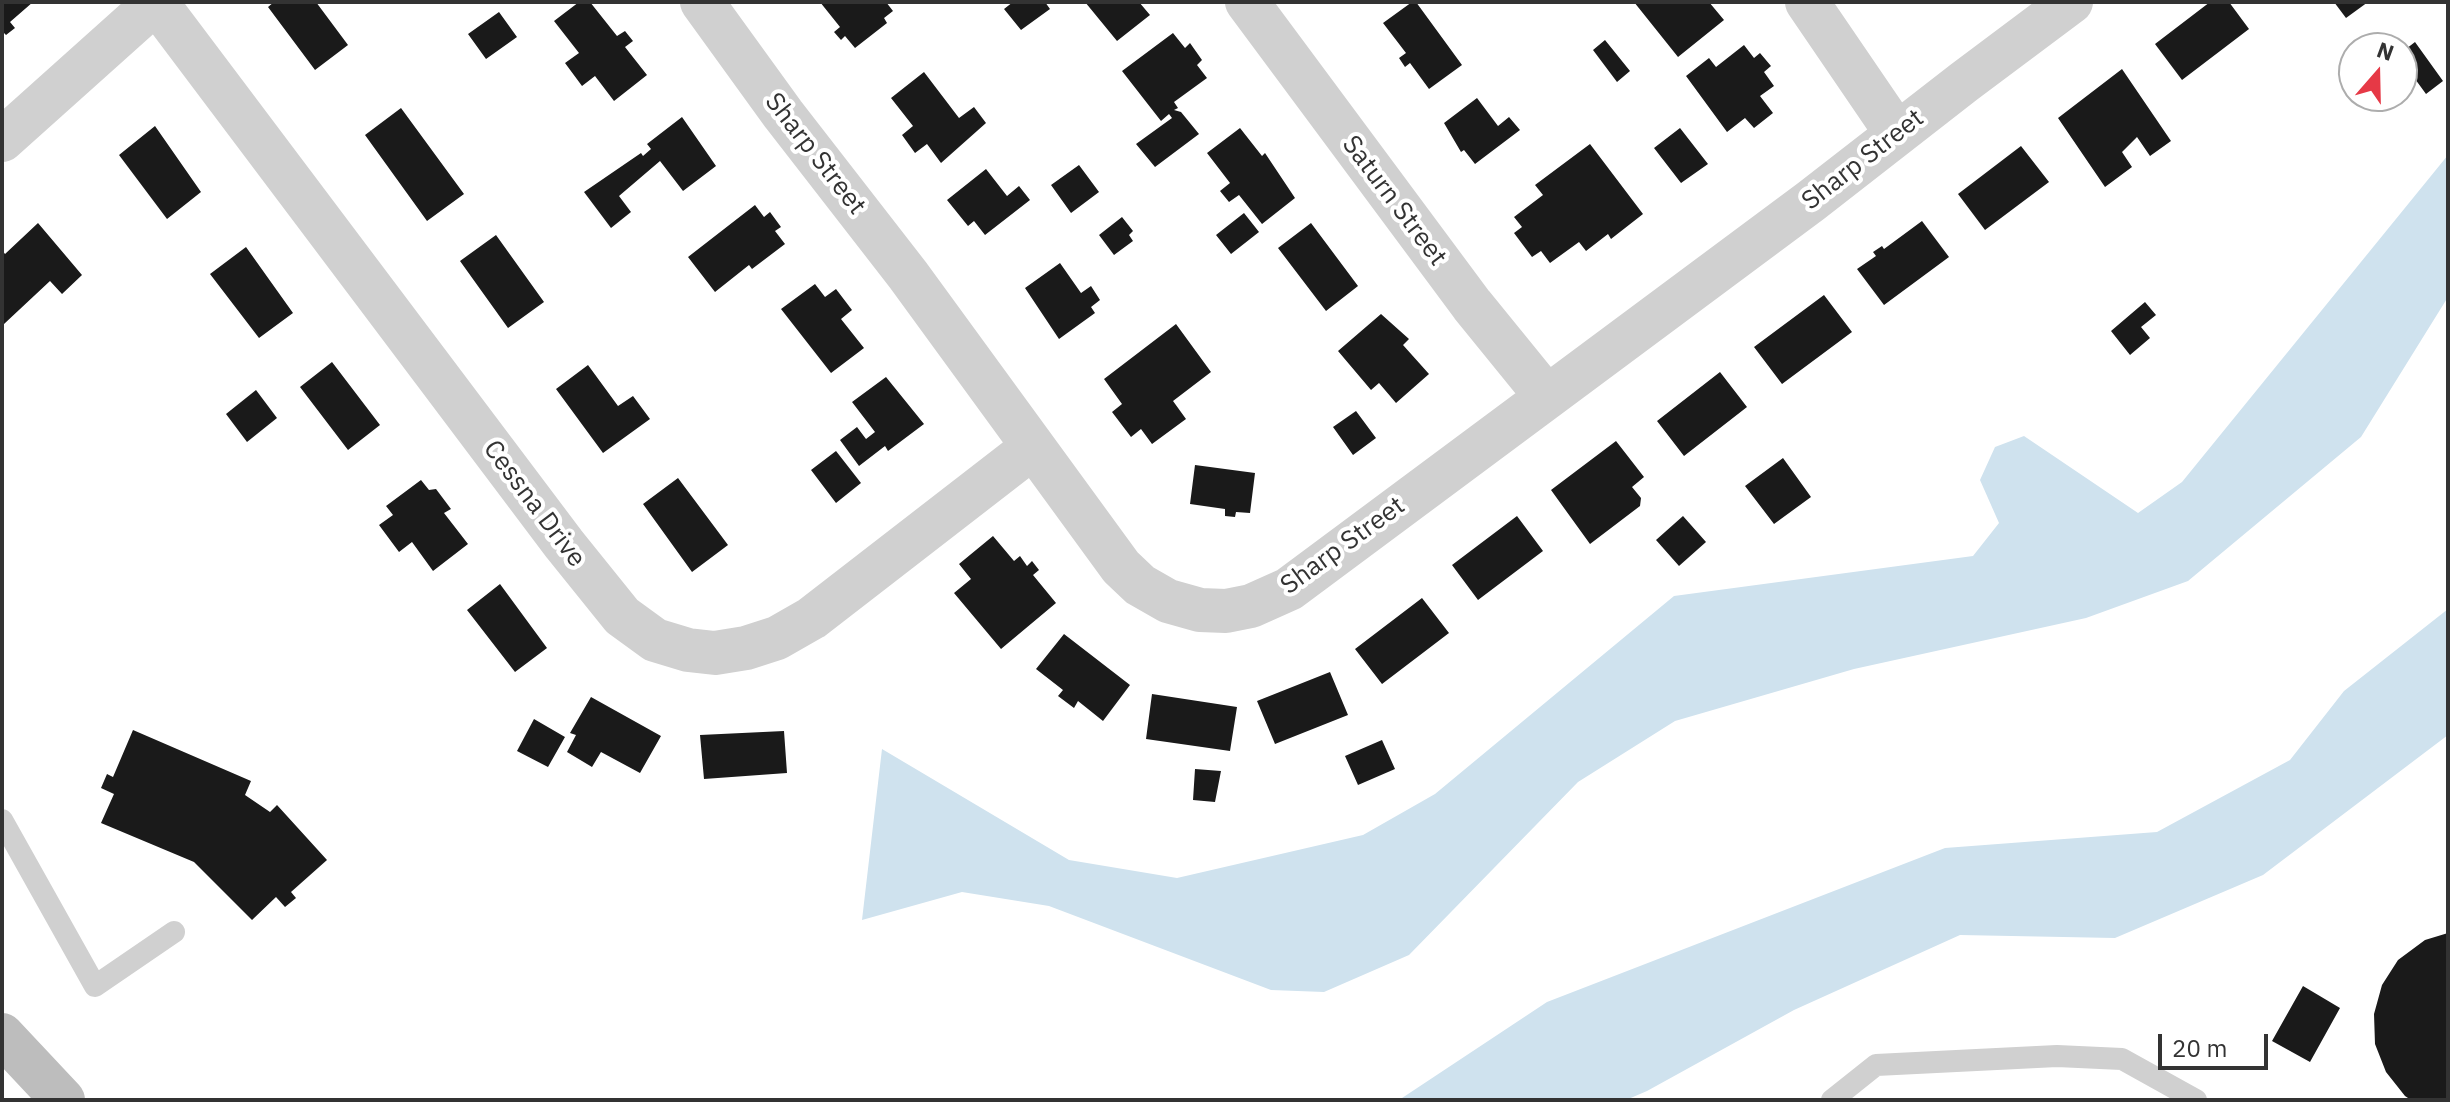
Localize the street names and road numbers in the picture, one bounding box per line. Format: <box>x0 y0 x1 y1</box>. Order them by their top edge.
street label: Sharp Street <box>758 87 872 221</box>
street label: Sharp Street <box>1796 103 1930 217</box>
street label: Saturn Street <box>1335 130 1453 272</box>
street label: Cessna Drive <box>476 434 592 574</box>
street label: Sharp Street <box>1275 491 1411 601</box>

